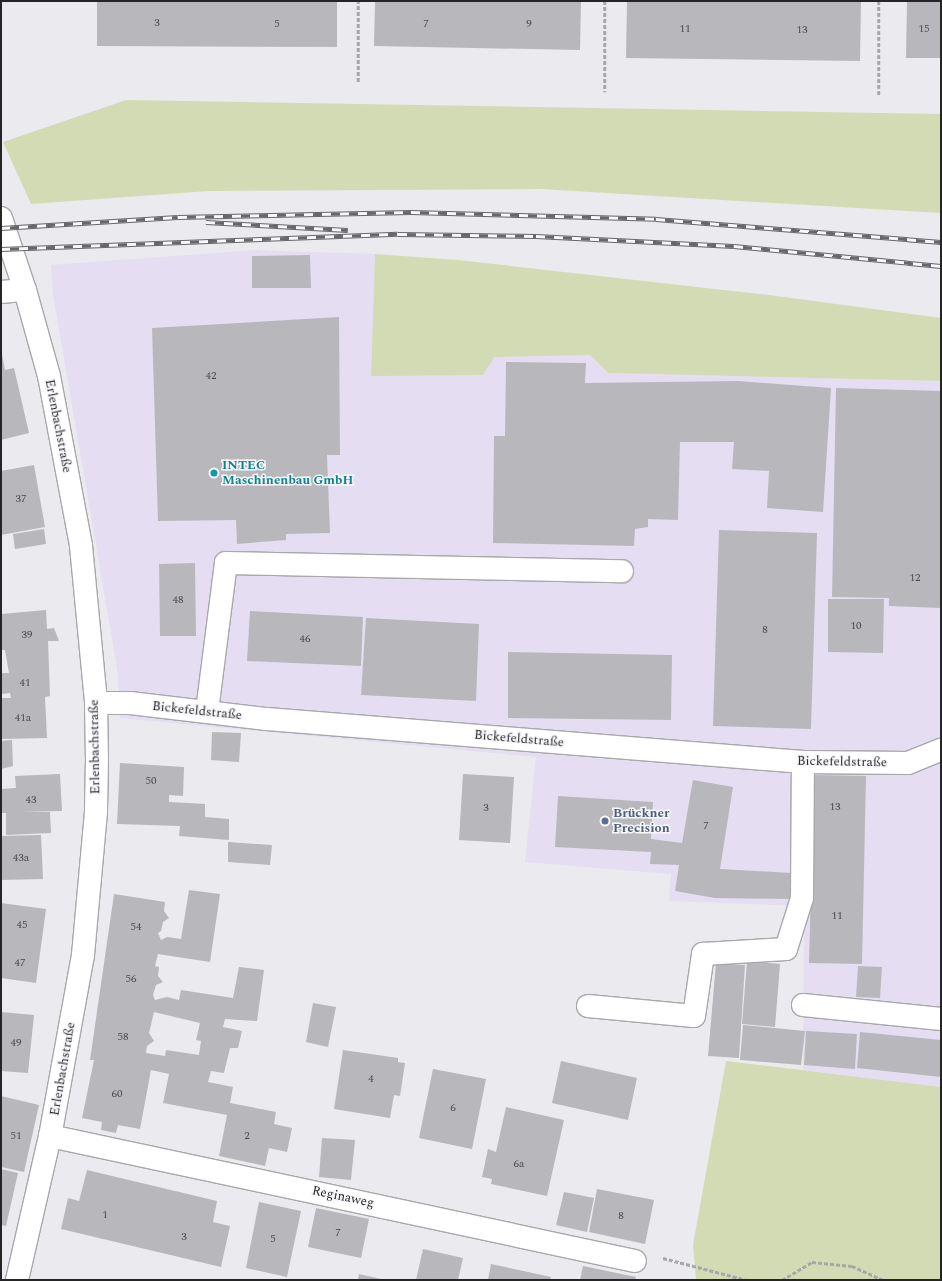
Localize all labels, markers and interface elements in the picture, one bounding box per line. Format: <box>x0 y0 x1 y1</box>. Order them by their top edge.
house number: 3 <box>154 16 160 30</box>
house number: 5 <box>274 17 280 31</box>
house number: 7 <box>423 17 429 31</box>
house number: 9 <box>526 17 532 31</box>
house number: 11 <box>680 22 690 36</box>
house number: 15 <box>919 22 929 36</box>
house number: 13 <box>797 23 807 37</box>
house number: 42 <box>206 369 216 383</box>
street label: Erlenbachstraße <box>41 378 75 474</box>
place label: INTEC Maschinenbau GmbH <box>222 458 353 489</box>
marker: INTEC Maschinenbau GmbH <box>209 468 219 478</box>
house number: 37 <box>16 492 26 506</box>
house number: 12 <box>910 571 920 585</box>
house number: 48 <box>173 593 183 607</box>
house number: 10 <box>851 619 861 633</box>
house number: 8 <box>762 623 768 637</box>
house number: 39 <box>22 628 32 642</box>
house number: 46 <box>300 632 310 646</box>
house number: 41 <box>20 676 30 690</box>
street label: Bickefeldstraße <box>151 699 243 723</box>
street label: Erlenbachstraße <box>86 700 104 794</box>
house number: 41a <box>15 711 31 725</box>
street label: Bickefeldstraße <box>474 727 564 751</box>
street label: Bickefeldstraße <box>797 753 887 771</box>
house number: 50 <box>146 774 156 788</box>
house number: 43 <box>26 793 36 807</box>
house number: 13 <box>830 800 840 814</box>
house number: 3 <box>483 801 489 815</box>
place label: Brückner Precision <box>613 806 670 837</box>
marker: Brückner Precision <box>600 816 610 826</box>
house number: 7 <box>703 819 709 833</box>
house number: 43a <box>13 851 29 865</box>
house number: 11 <box>832 909 842 923</box>
house number: 45 <box>17 918 27 932</box>
house number: 54 <box>131 920 141 934</box>
house number: 47 <box>15 956 25 970</box>
house number: 56 <box>126 972 136 986</box>
street label: Erlenbachstraße <box>47 1021 79 1117</box>
house number: 58 <box>118 1030 128 1044</box>
house number: 49 <box>11 1036 21 1050</box>
house number: 4 <box>368 1072 374 1086</box>
house number: 60 <box>112 1087 122 1101</box>
house number: 6 <box>450 1101 456 1115</box>
house number: 51 <box>11 1129 21 1143</box>
house number: 2 <box>244 1129 250 1143</box>
house number: 6a <box>514 1157 524 1171</box>
street label: Reginaweg <box>311 1183 375 1211</box>
house number: 1 <box>102 1208 108 1222</box>
house number: 8 <box>618 1209 624 1223</box>
house number: 7 <box>335 1226 341 1240</box>
house number: 3 <box>181 1230 187 1244</box>
house number: 5 <box>270 1232 276 1246</box>

